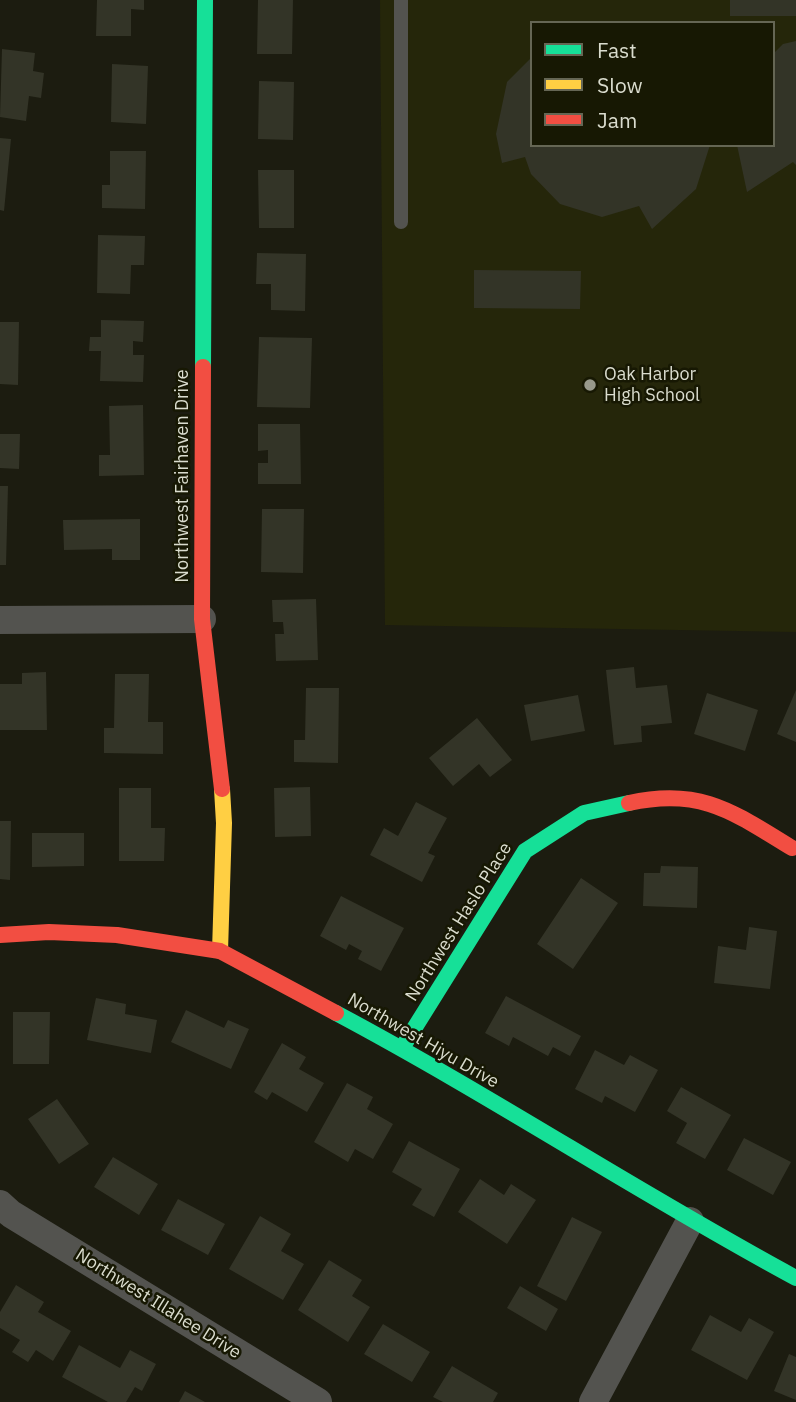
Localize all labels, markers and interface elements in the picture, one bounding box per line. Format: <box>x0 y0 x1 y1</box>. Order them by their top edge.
legend <box>530 21 775 147</box>
text: Fast <box>597 36 637 64</box>
text: Slow <box>597 71 643 99</box>
text: Jam <box>597 106 637 134</box>
place label: Oak Harbor High School <box>604 364 700 406</box>
street label: Northwest Fairhaven Drive <box>172 369 194 583</box>
marker: Oak Harbor High School <box>582 377 598 393</box>
street label: Northwest Haslo Place <box>401 839 517 1005</box>
street label: Northwest Hiyu Drive <box>343 989 503 1093</box>
street label: Northwest Illahee Drive <box>71 1244 245 1364</box>

